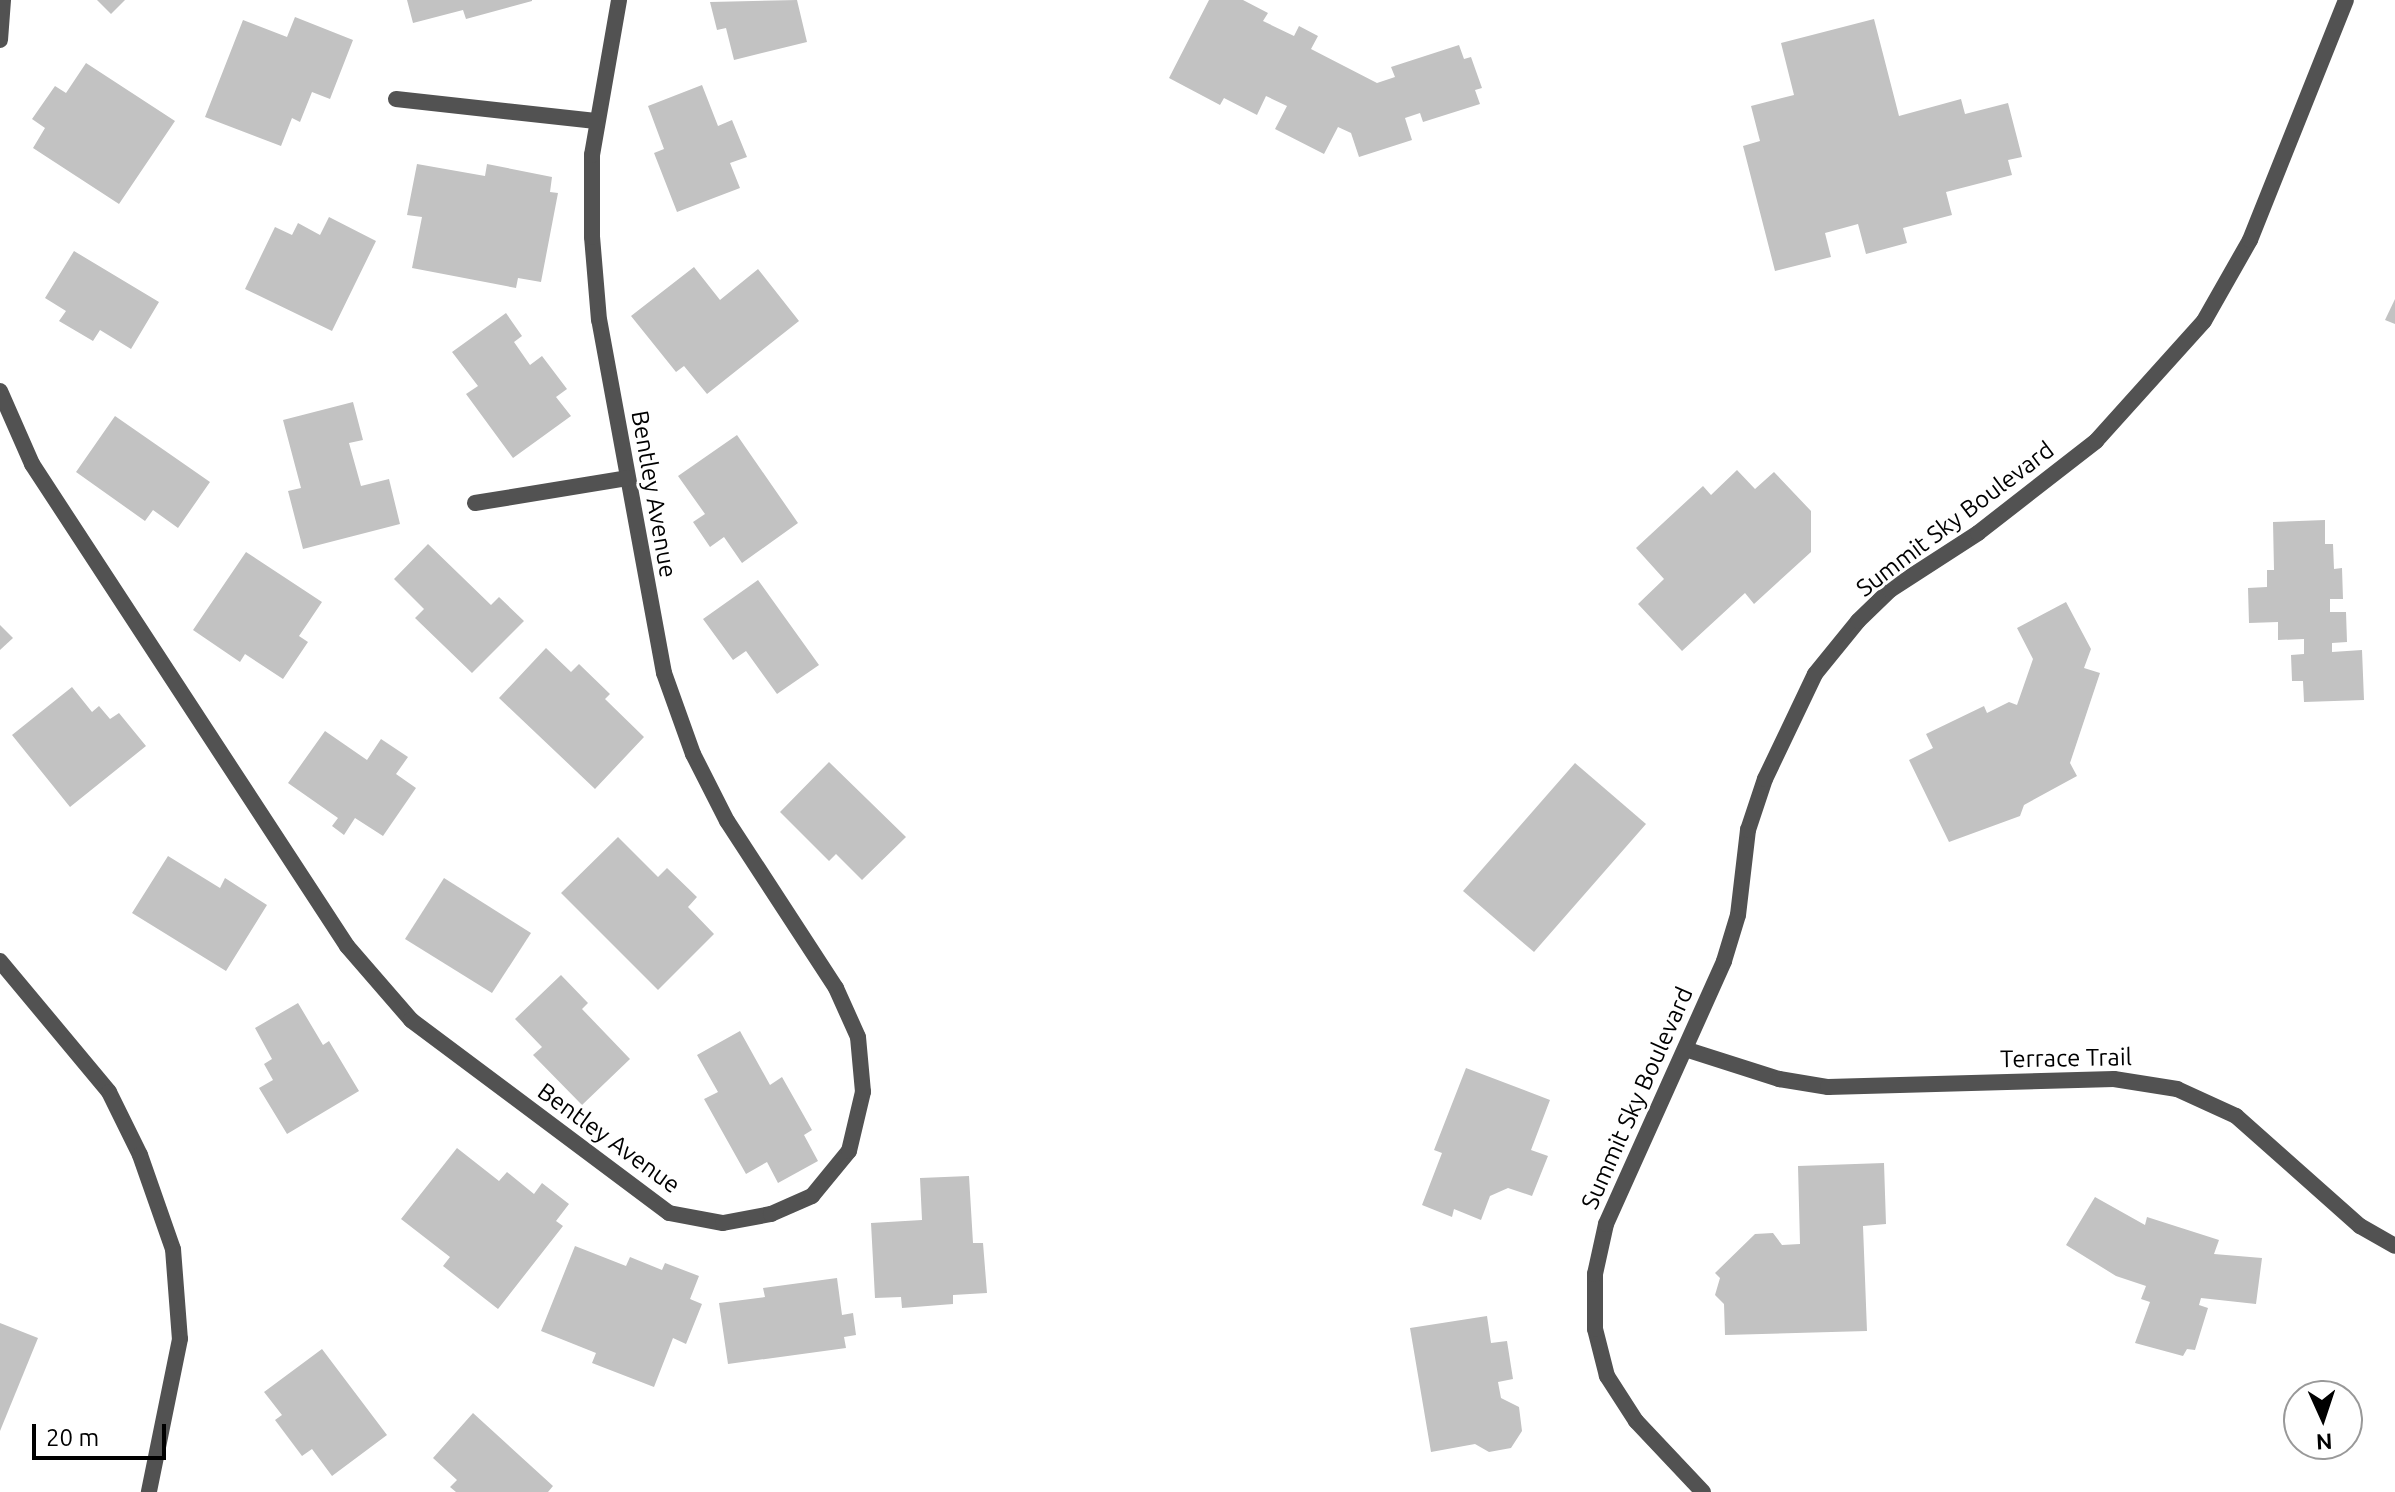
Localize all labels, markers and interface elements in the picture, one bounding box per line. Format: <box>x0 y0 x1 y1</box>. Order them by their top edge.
street label: Bentley Avenue <box>625 408 683 580</box>
street label: Summit Sky Boulevard <box>1851 435 2059 603</box>
street label: Summit Sky Boulevard <box>1575 983 1699 1213</box>
street label: Terrace Trail <box>2000 1042 2132 1074</box>
street label: Bentley Avenue <box>532 1077 686 1199</box>
north arrow <box>2283 1380 2363 1460</box>
scale bar <box>36 1408 170 1458</box>
text: 20 m <box>46 1424 99 1451</box>
text: N <box>2315 1430 2333 1455</box>

